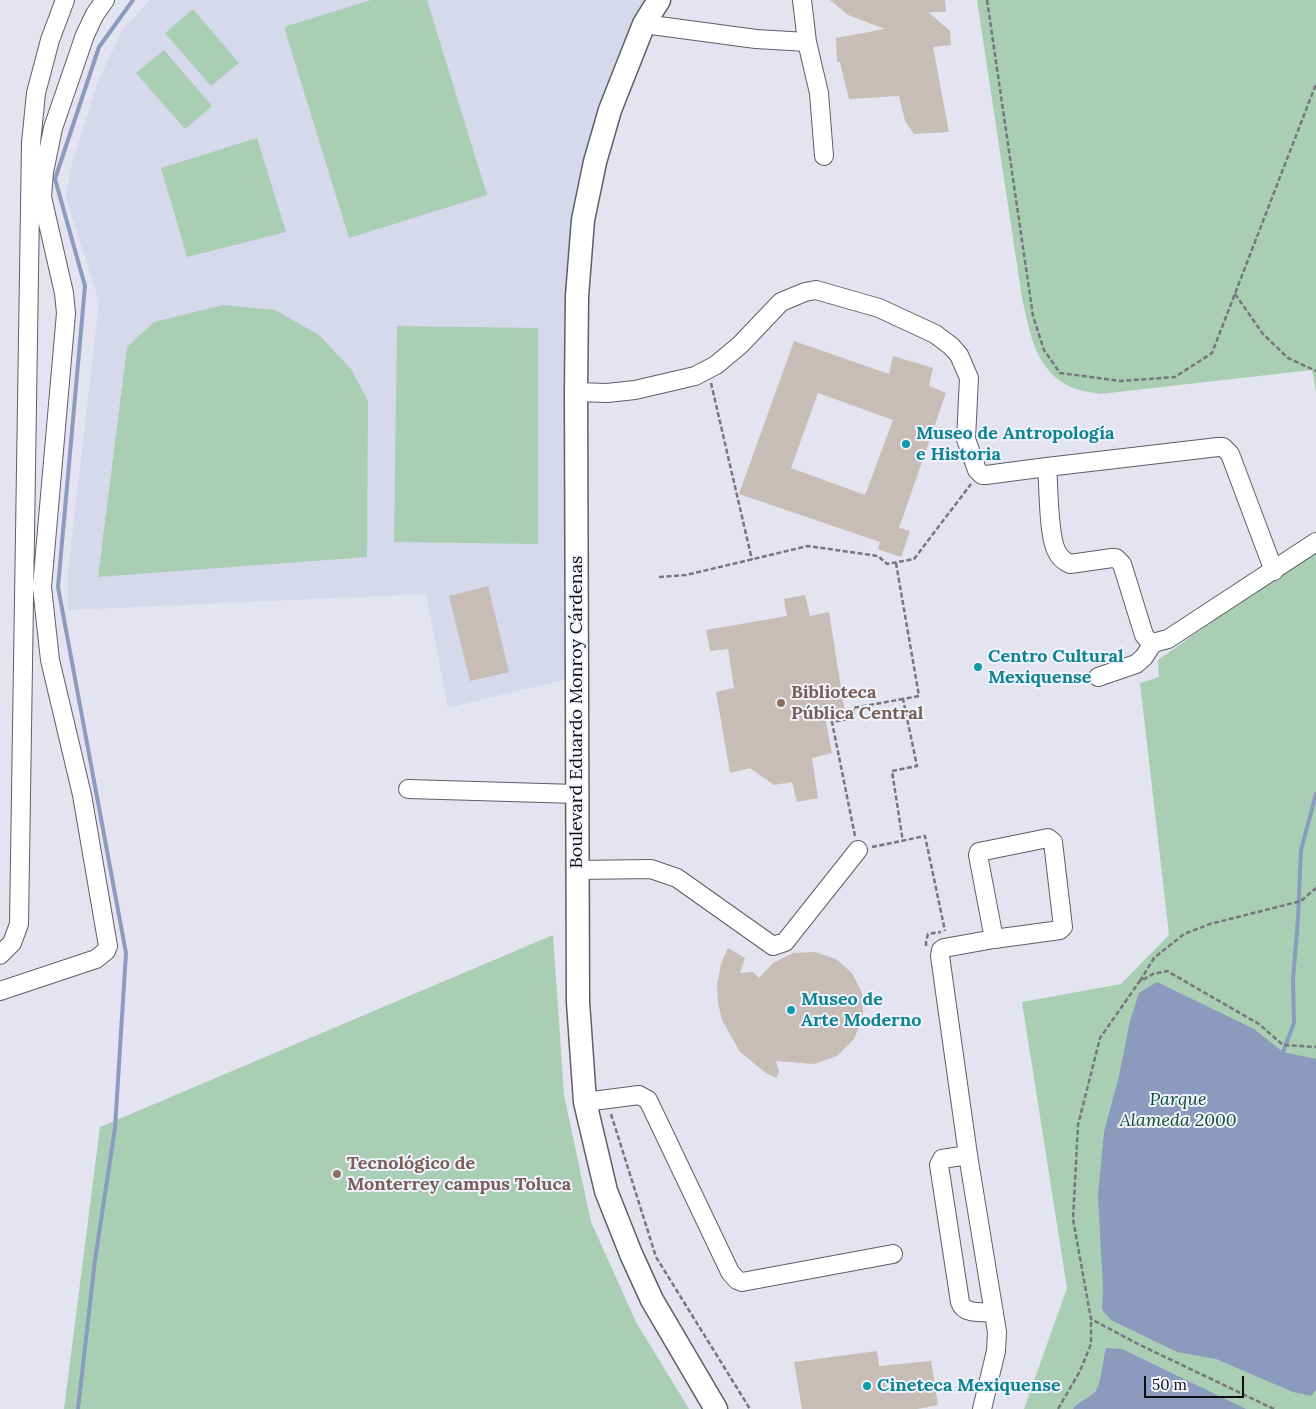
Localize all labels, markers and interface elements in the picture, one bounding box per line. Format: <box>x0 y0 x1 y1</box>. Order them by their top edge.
place label: Museo de Antropología e Historia <box>916 423 1115 466</box>
marker: Museo de Antropología e Historia <box>900 438 912 450</box>
street label: Boulevard Eduardo Monroy Cárdenas <box>566 556 588 868</box>
place label: Centro Cultural Mexiquense <box>988 646 1124 689</box>
marker: Centro Cultural Mexiquense <box>972 661 984 673</box>
place label: Biblioteca Pública Central <box>791 682 923 724</box>
marker: Biblioteca Pública Central <box>775 697 787 709</box>
place label: Museo de Arte Moderno <box>801 989 921 1032</box>
marker: Museo de Arte Moderno <box>785 1004 797 1016</box>
park label: Parque Alameda 2000 <box>1120 1089 1236 1132</box>
place label: Tecnológico de Monterrey campus Toluca <box>347 1153 571 1196</box>
marker: Tecnológico de Monterrey campus Toluca <box>331 1168 343 1180</box>
scale bar <box>1146 1366 1246 1398</box>
place label: Cineteca Mexiquense <box>877 1375 1061 1397</box>
text: 50 m <box>1152 1375 1187 1394</box>
marker: Cineteca Mexiquense <box>861 1380 873 1392</box>

